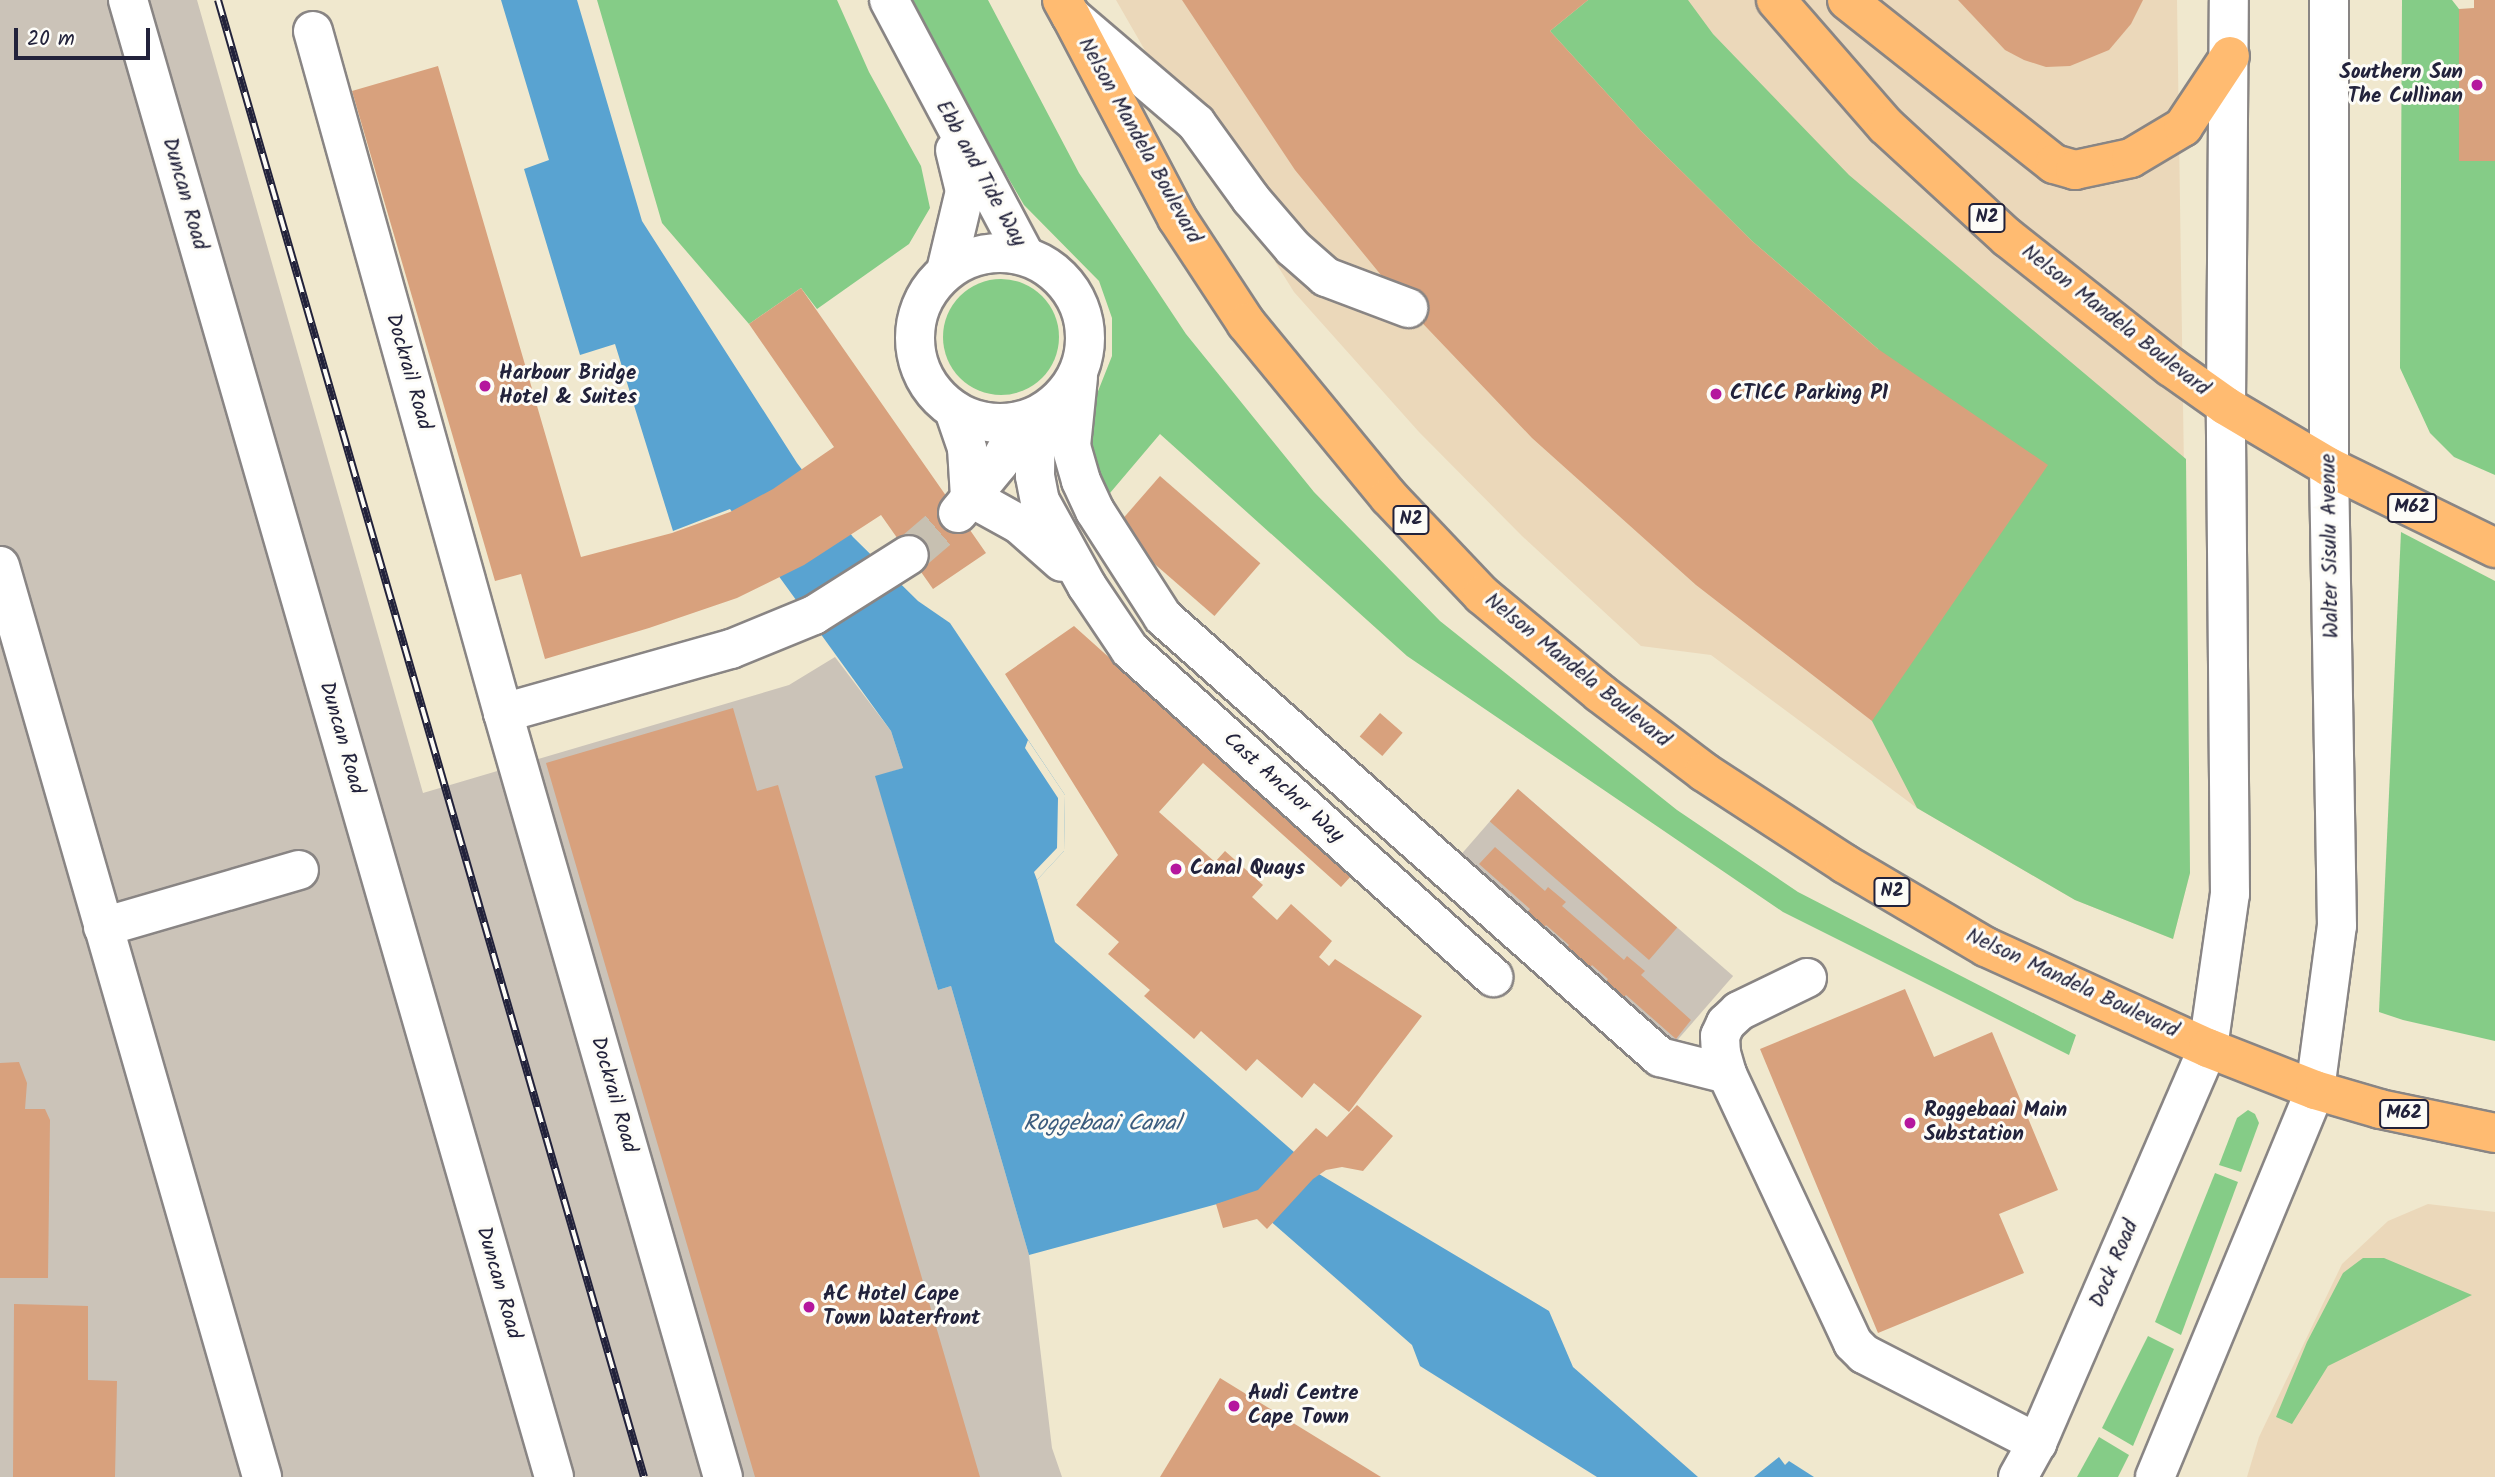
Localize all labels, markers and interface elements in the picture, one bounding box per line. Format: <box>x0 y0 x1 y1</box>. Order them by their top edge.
scale bar <box>18 14 154 58</box>
text: 20 m <box>27 23 75 56</box>
street label: Nelson Mandela Boulevard <box>1072 34 1206 248</box>
place label: Southern Sun The Cullinan <box>2339 60 2463 110</box>
marker: Southern Sun The Cullinan <box>2469 77 2485 93</box>
street label: Ebb and Tide Way <box>929 96 1031 252</box>
street label: Duncan Road <box>156 135 212 253</box>
road number: N2 <box>1968 202 2006 233</box>
street label: Nelson Mandela Boulevard <box>2016 240 2214 402</box>
street label: Dockrail Road <box>379 311 437 433</box>
place label: Harbour Bridge Hotel & Suites <box>499 361 637 411</box>
marker: Harbour Bridge Hotel & Suites <box>477 378 493 394</box>
place label: CTICC Parking P1 <box>1730 381 1888 407</box>
marker: CTICC Parking P1 <box>1708 386 1724 402</box>
street label: Walter Sisulu Avenue <box>2317 453 2345 639</box>
road number: M62 <box>2386 492 2438 524</box>
road number: N2 <box>1392 505 1430 536</box>
street label: Nelson Mandela Boulevard <box>1479 588 1675 754</box>
street label: Duncan Road <box>313 679 369 797</box>
street label: Cast Anchor Way <box>1218 727 1348 849</box>
place label: Canal Quays <box>1190 856 1305 882</box>
marker: Canal Quays <box>1168 861 1184 877</box>
road number: N2 <box>1873 876 1911 908</box>
street label: Nelson Mandela Boulevard <box>1962 924 2182 1044</box>
street label: Dockrail Road <box>584 1034 642 1156</box>
place label: Roggebaai Main Substation <box>1924 1098 2067 1148</box>
road number: M62 <box>2378 1098 2430 1130</box>
water label: Roggebaai Canal <box>1023 1110 1181 1138</box>
marker: Roggebaai Main Substation <box>1902 1115 1918 1131</box>
street label: Dock Road <box>2085 1216 2145 1312</box>
street label: Duncan Road <box>470 1224 526 1342</box>
place label: AC Hotel Cape Town Waterfront <box>823 1282 981 1332</box>
marker: AC Hotel Cape Town Waterfront <box>801 1299 817 1315</box>
place label: Audi Centre Cape Town <box>1248 1381 1358 1431</box>
marker: Audi Centre Cape Town <box>1226 1398 1242 1414</box>

